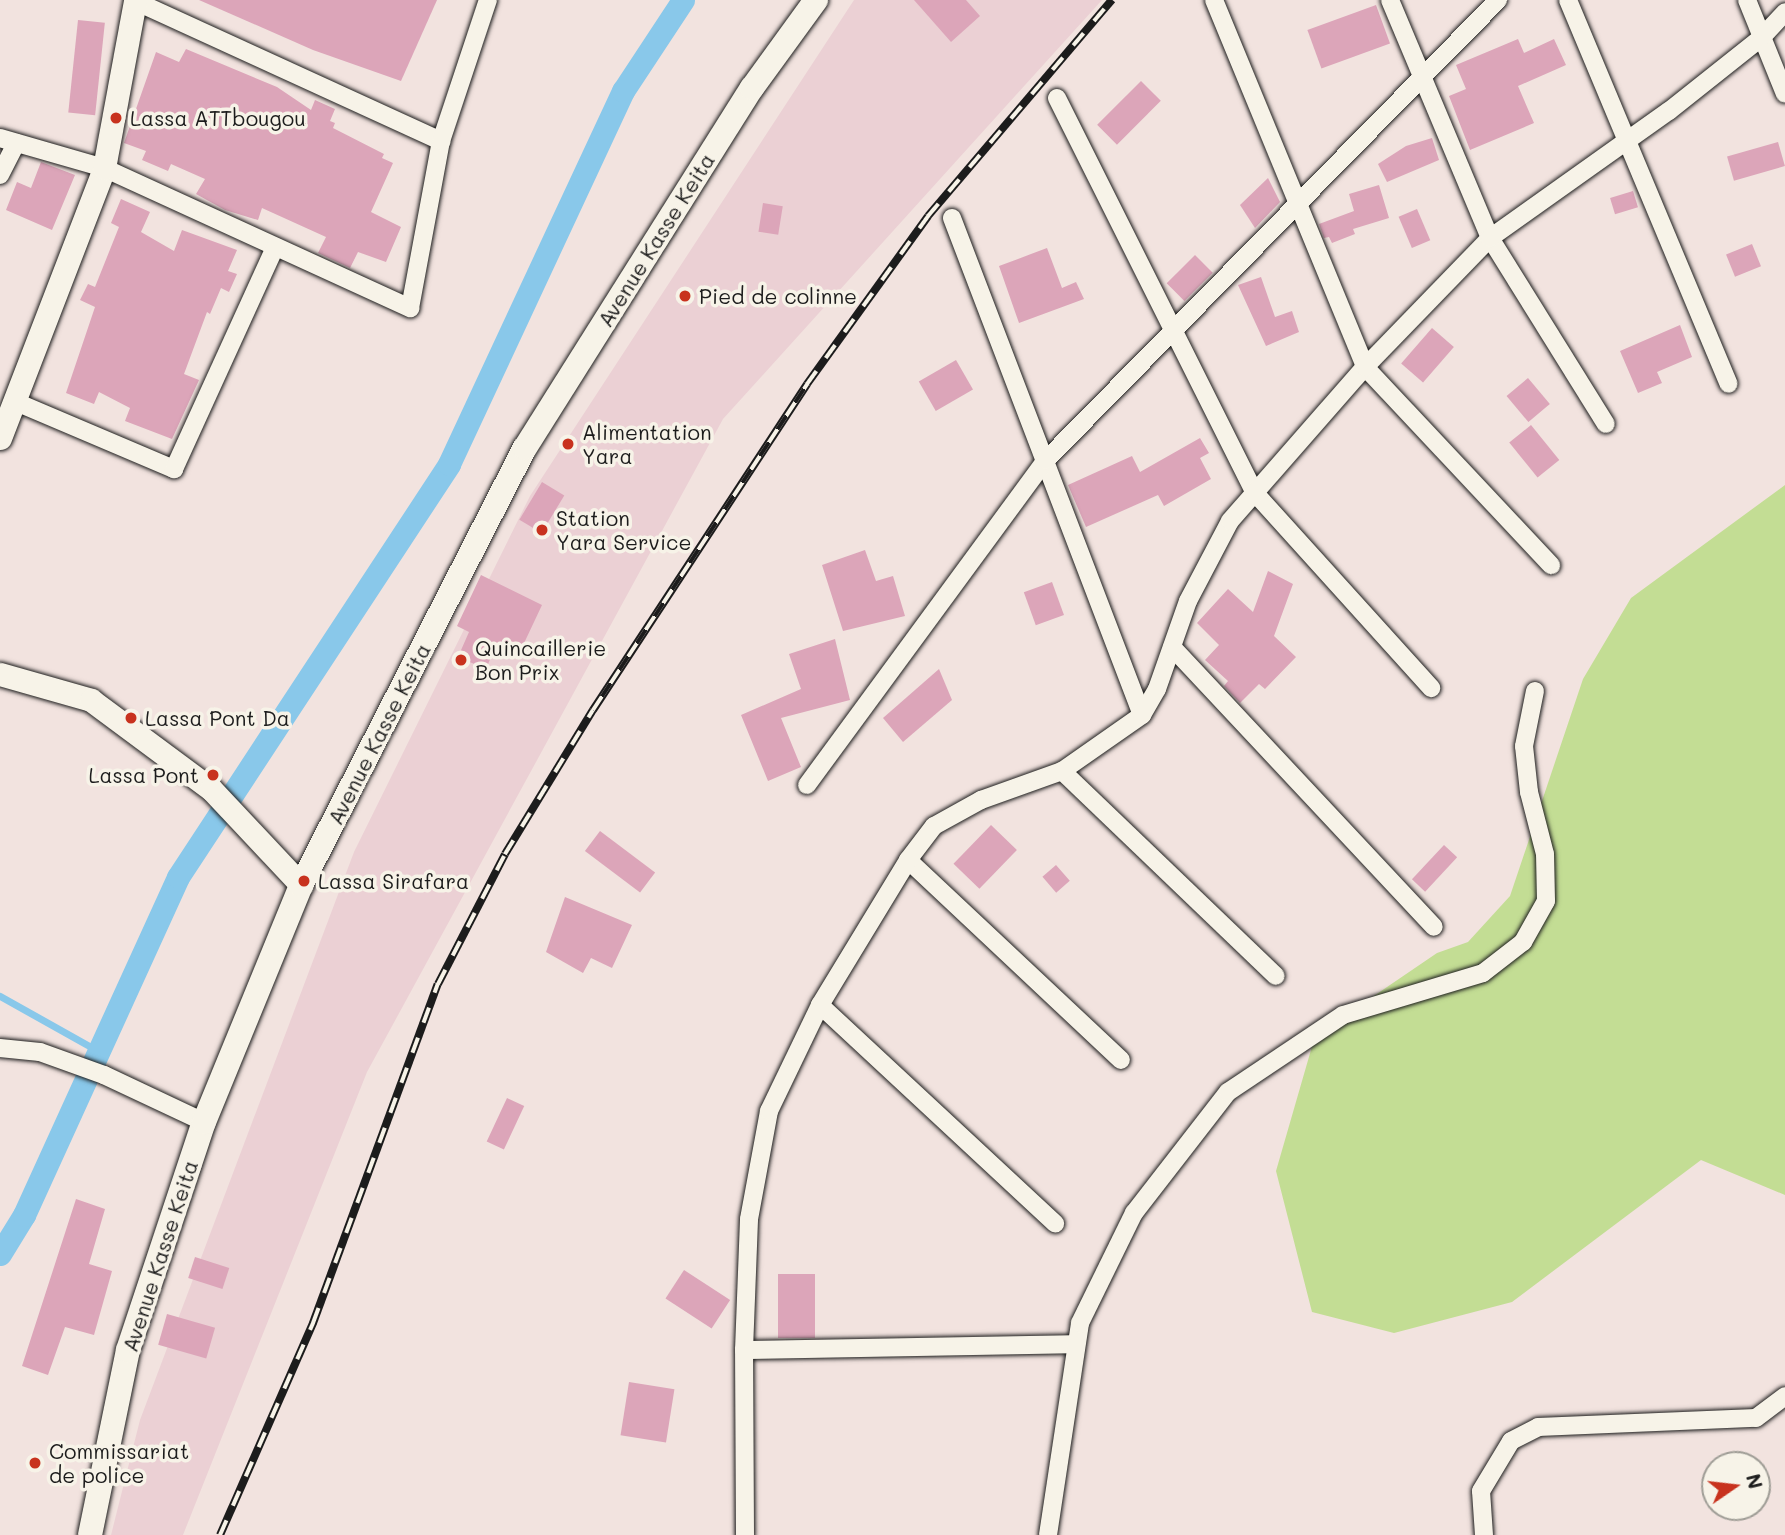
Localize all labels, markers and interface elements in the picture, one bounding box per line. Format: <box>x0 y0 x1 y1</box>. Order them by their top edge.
place label: Lassa ATTbougou <box>130 105 306 131</box>
marker: Lassa ATTbougou <box>108 110 124 126</box>
street label: Avenue Kasse Keita <box>592 149 720 331</box>
place label: Pied de colinne <box>699 283 857 309</box>
marker: Pied de colinne <box>677 288 693 304</box>
place label: Alimentation Yara <box>582 419 712 469</box>
marker: Alimentation Yara <box>560 436 576 452</box>
place label: Station Yara Service <box>556 505 691 555</box>
marker: Station Yara Service <box>534 522 550 538</box>
place label: Quincaillerie Bon Prix <box>475 635 606 685</box>
street label: Avenue Kasse Keita <box>322 639 436 829</box>
marker: Quincaillerie Bon Prix <box>453 652 469 668</box>
place label: Lassa Pont Da <box>145 705 290 731</box>
marker: Lassa Pont Da <box>123 710 139 726</box>
place label: Lassa Pont <box>88 762 199 788</box>
marker: Lassa Pont <box>205 767 221 783</box>
place label: Lassa Sirafara <box>318 868 469 894</box>
marker: Lassa Sirafara <box>296 873 312 889</box>
street label: Avenue Kasse Keita <box>117 1157 203 1355</box>
place label: Commissariat de police <box>49 1438 189 1488</box>
north arrow <box>1701 1451 1771 1521</box>
marker: Commissariat de police <box>27 1455 43 1471</box>
text: N <box>1741 1471 1769 1491</box>

